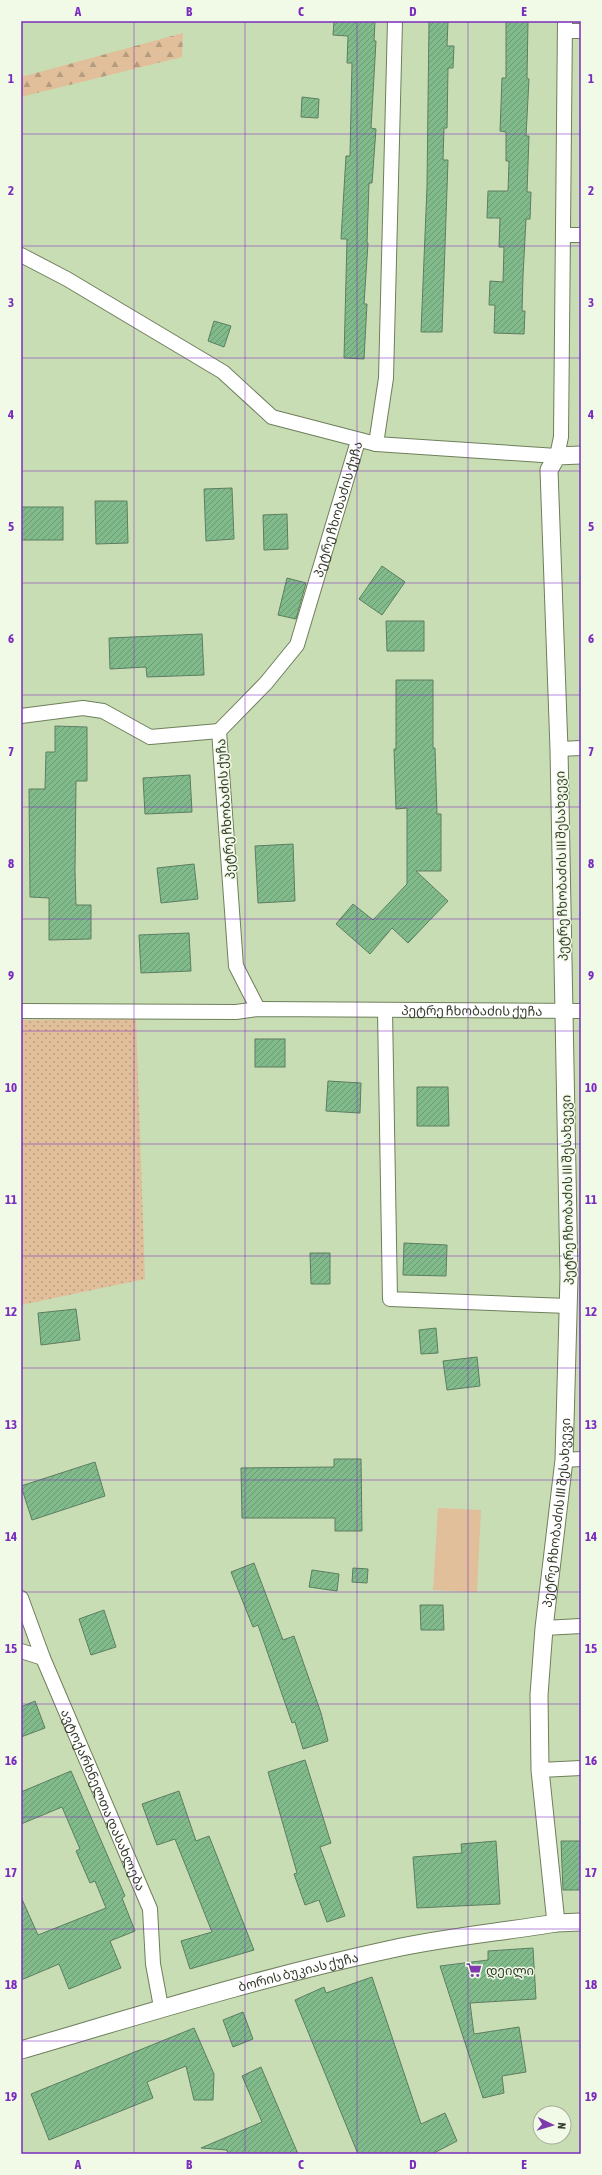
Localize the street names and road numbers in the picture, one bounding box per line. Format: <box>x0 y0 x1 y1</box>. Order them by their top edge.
street label: პეტრე ჩხობაძის ქუჩა <box>311 439 366 579</box>
street label: პეტრე ჩხობაძის ქუჩა <box>213 738 238 880</box>
street label: პეტრე ჩხობაძის III შესახვევი <box>552 771 571 961</box>
street label: პეტრე ჩხობაძის ქუჩა <box>401 1003 542 1019</box>
street label: პეტრე ჩხობაძის III შესახვევი <box>558 1095 577 1285</box>
street label: პეტრე ჩხობაძის III შესახვევი <box>539 1418 573 1608</box>
street label: ავტოქარხნელთა დასახლება <box>58 1707 148 1893</box>
street label: ბორის ბუკიას ქუჩა <box>236 1950 360 1995</box>

